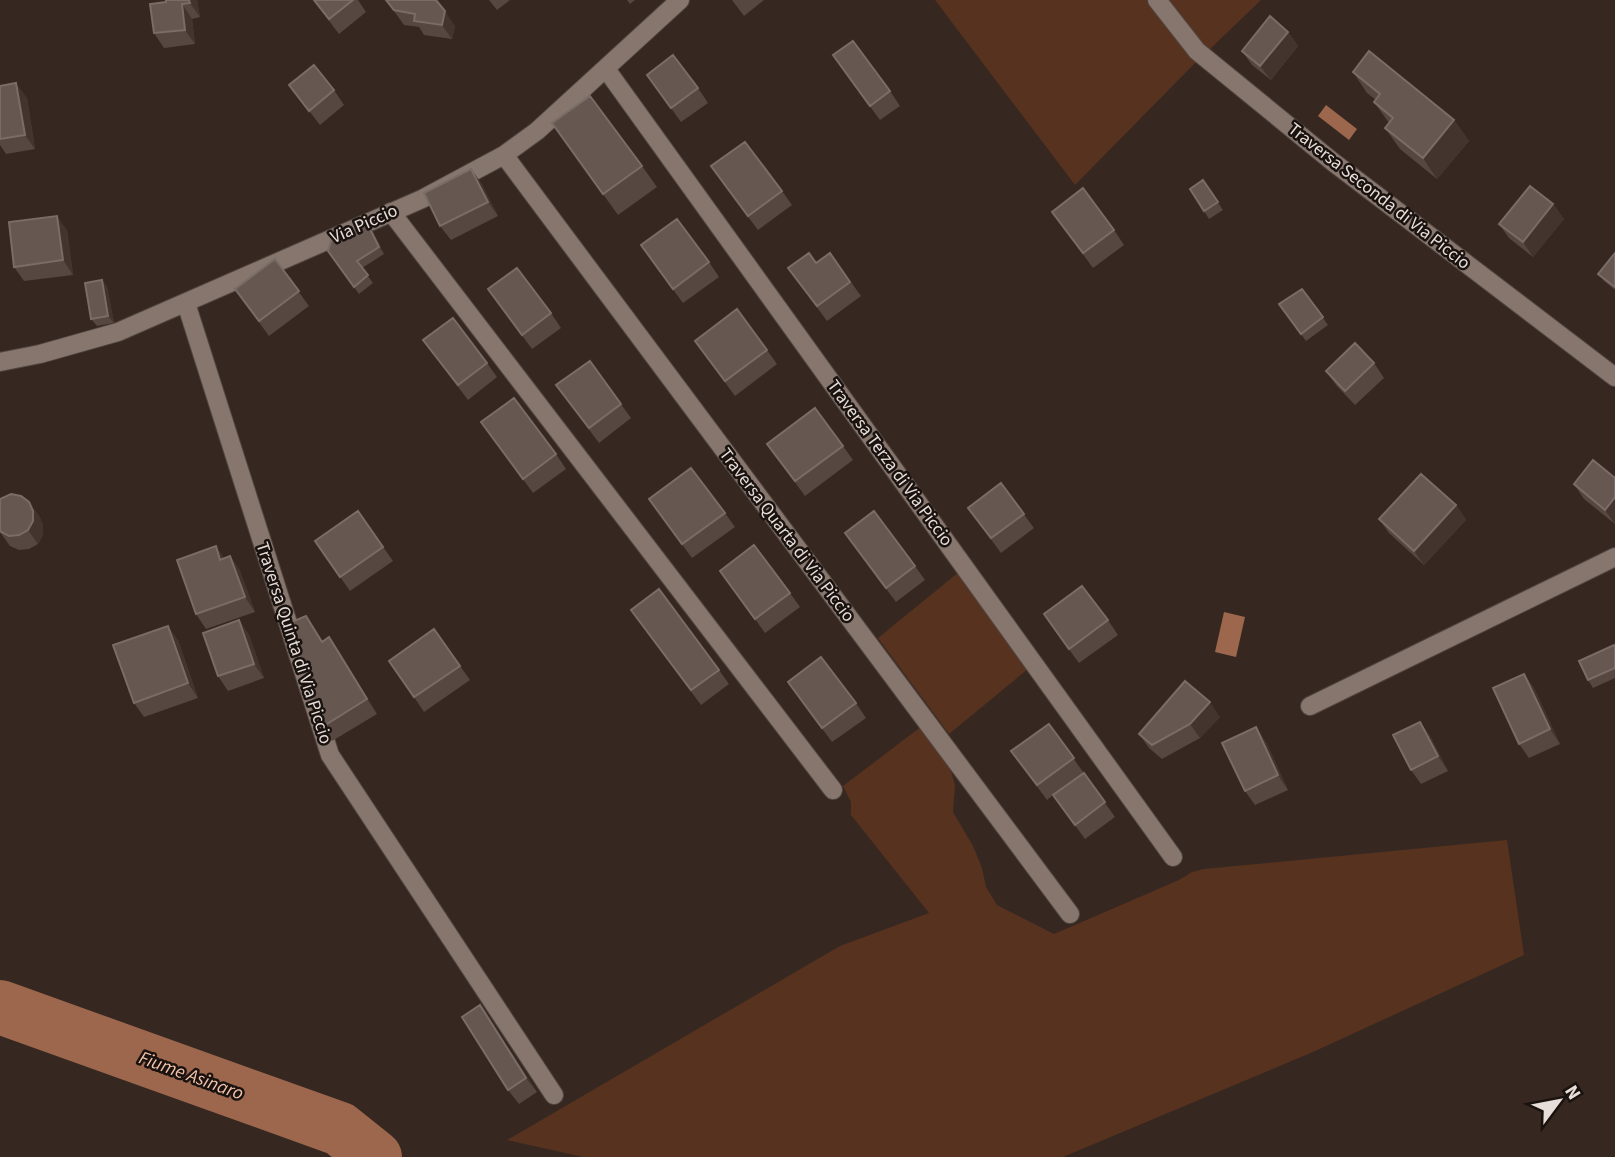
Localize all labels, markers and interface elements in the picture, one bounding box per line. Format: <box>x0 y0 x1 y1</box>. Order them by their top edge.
street label: Traversa Seconda di Via Piccio <box>1283 117 1475 275</box>
street label: Via Piccio <box>326 198 402 250</box>
street label: Traversa Terza di Via Piccio <box>821 375 959 551</box>
street label: Traversa Quarta di Via Piccio <box>713 443 861 627</box>
street label: Traversa Quinta di Via Piccio <box>250 539 338 747</box>
water label: Fiume Asinaro <box>135 1045 247 1108</box>
north arrow <box>1524 1066 1594 1136</box>
text: N <box>1557 1080 1587 1105</box>

